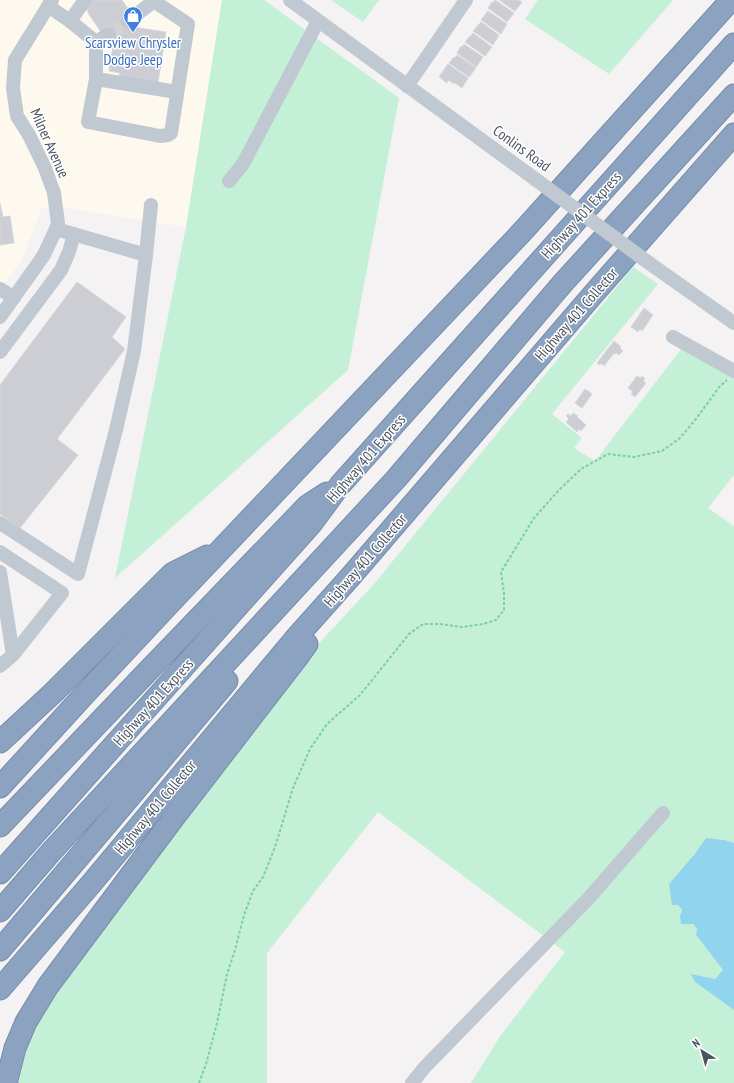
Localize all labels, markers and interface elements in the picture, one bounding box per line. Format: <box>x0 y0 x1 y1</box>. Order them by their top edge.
shop icon: Scarsview Chrysler Dodge Jeep <box>122 5 144 33</box>
place label: Scarsview Chrysler Dodge Jeep <box>85 33 182 69</box>
street label: Milner Avenue <box>26 105 74 181</box>
street label: Conlins Road <box>489 121 555 175</box>
street label: Highway 401 Express <box>537 168 625 262</box>
street label: Highway 401 Collector <box>530 263 622 364</box>
street label: Highway 401 Express <box>323 410 409 506</box>
street label: Highway 401 Collector <box>319 509 411 610</box>
street label: Highway 401 Express <box>109 655 197 749</box>
street label: Highway 401 Collector <box>110 755 200 858</box>
north arrow <box>682 1031 722 1071</box>
text: N <box>689 1036 703 1050</box>

